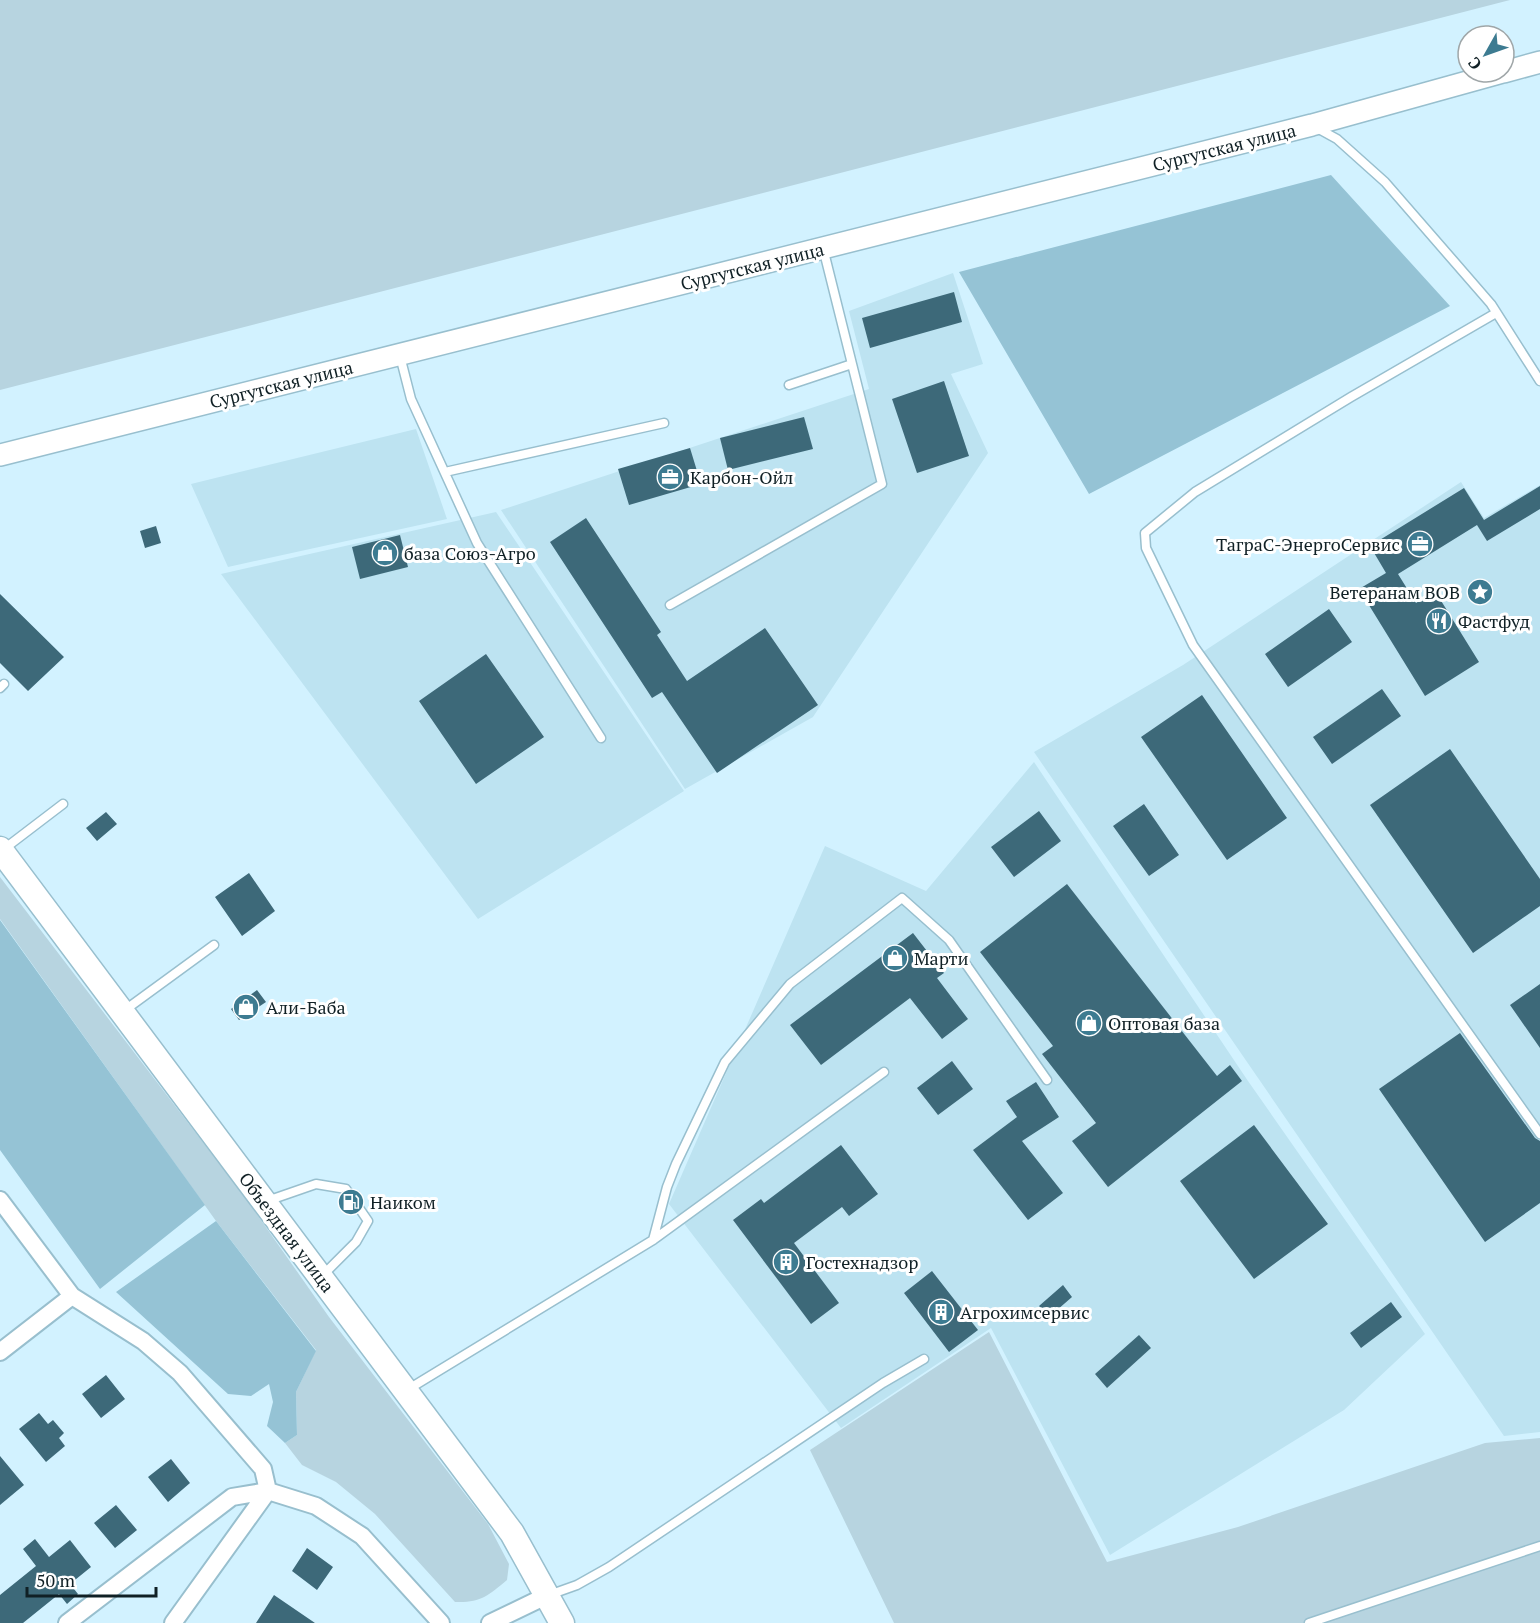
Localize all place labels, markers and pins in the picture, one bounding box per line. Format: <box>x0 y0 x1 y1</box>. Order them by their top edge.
office icon: Карбон-Ойл <box>655 462 685 492</box>
place label: Карбон-Ойл <box>690 465 794 489</box>
office icon: ТаграС-ЭнергоСервис <box>1405 529 1435 559</box>
place label: ТаграС-ЭнергоСервис <box>1216 532 1400 556</box>
shop icon: база Союз-Агро <box>370 538 400 568</box>
place label: база Союз-Агро <box>404 541 536 565</box>
place icon: Ветеранам ВОВ <box>1465 577 1495 607</box>
place label: Ветеранам ВОВ <box>1329 580 1460 604</box>
restaurant icon: Фастфуд <box>1424 606 1454 636</box>
place label: Фастфуд <box>1458 609 1530 633</box>
shop icon: Марти <box>880 943 910 973</box>
place label: Марти <box>914 946 969 970</box>
shop icon: Али-Баба <box>231 992 261 1022</box>
place label: Али-Баба <box>266 995 345 1019</box>
shop icon: Оптовая база <box>1074 1008 1104 1038</box>
place label: Оптовая база <box>1108 1011 1220 1035</box>
fuel station icon: Наиком <box>336 1187 366 1217</box>
place label: Наиком <box>370 1190 436 1214</box>
building icon: Гостехнадзор <box>771 1247 801 1277</box>
place label: Гостехнадзор <box>806 1250 918 1274</box>
building icon: Агрохимсервис <box>926 1297 956 1327</box>
place label: Агрохимсервис <box>960 1300 1090 1324</box>

